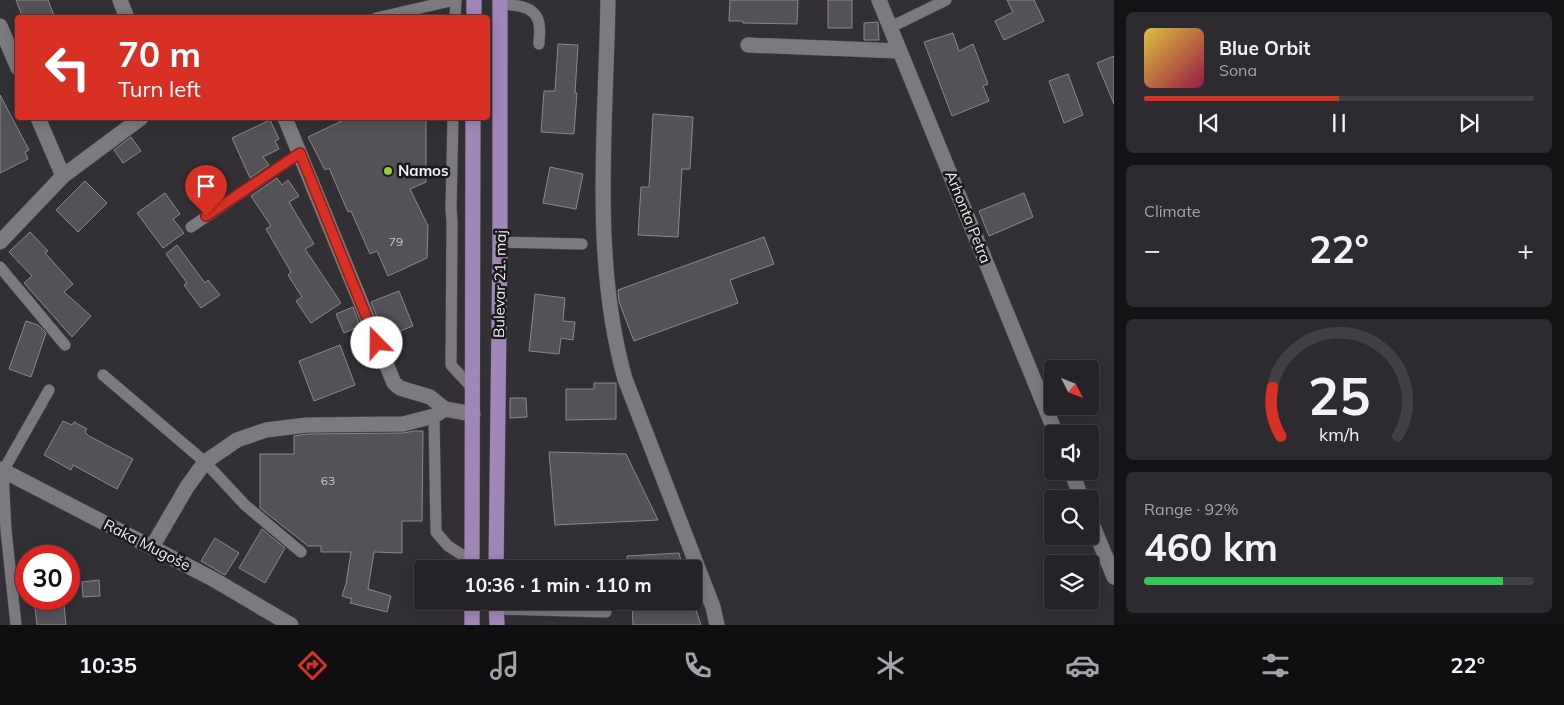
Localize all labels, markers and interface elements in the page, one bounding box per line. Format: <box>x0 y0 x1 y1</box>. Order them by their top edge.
text: 70 m <box>118 32 201 76</box>
icon: left <box>35 35 100 100</box>
text: Blue Orbit <box>1219 36 1310 60</box>
text: Sona <box>1219 60 1257 80</box>
text: Turn left <box>118 75 201 103</box>
icon: previous <box>1195 109 1223 137</box>
icon: pause <box>1325 109 1353 137</box>
icon: next <box>1455 109 1483 137</box>
place label: Namos <box>398 161 449 180</box>
pin <box>185 165 227 216</box>
marker: Namos <box>382 165 394 177</box>
street label: Arhonta Petra <box>941 168 996 266</box>
icon: arrive <box>192 172 220 200</box>
text: Climate <box>1144 201 1200 221</box>
text: 22° <box>1309 225 1369 273</box>
street label: Bulevar 21. maj <box>489 230 510 338</box>
text: − <box>1144 232 1161 267</box>
text: + <box>1517 232 1534 267</box>
house number: 79 <box>389 234 403 249</box>
position arrow <box>350 316 402 368</box>
north arrow <box>1044 360 1099 415</box>
map controls <box>1044 360 1099 610</box>
text: 25 <box>1308 363 1370 428</box>
text: km/h <box>1319 423 1359 445</box>
button: sound <box>1044 425 1099 480</box>
house number: 63 <box>321 473 335 488</box>
button: search <box>1044 490 1099 545</box>
text: Range · 92% <box>1144 499 1239 519</box>
street label: Raka Mugoše <box>101 515 194 575</box>
text: 460 km <box>1144 523 1278 571</box>
speed limit sign: 30 <box>15 545 80 610</box>
button: layers <box>1044 555 1099 610</box>
text: 10:36 · 1 min · 110 m <box>464 573 652 597</box>
icon: directions <box>295 648 330 683</box>
icon: music <box>487 648 522 683</box>
icon: phone <box>680 648 715 683</box>
icon: climate <box>873 648 908 683</box>
icon: car <box>1065 648 1100 683</box>
icon: filters <box>1258 648 1293 683</box>
text: 10:35 <box>79 651 137 679</box>
text: 22° <box>1450 651 1485 679</box>

